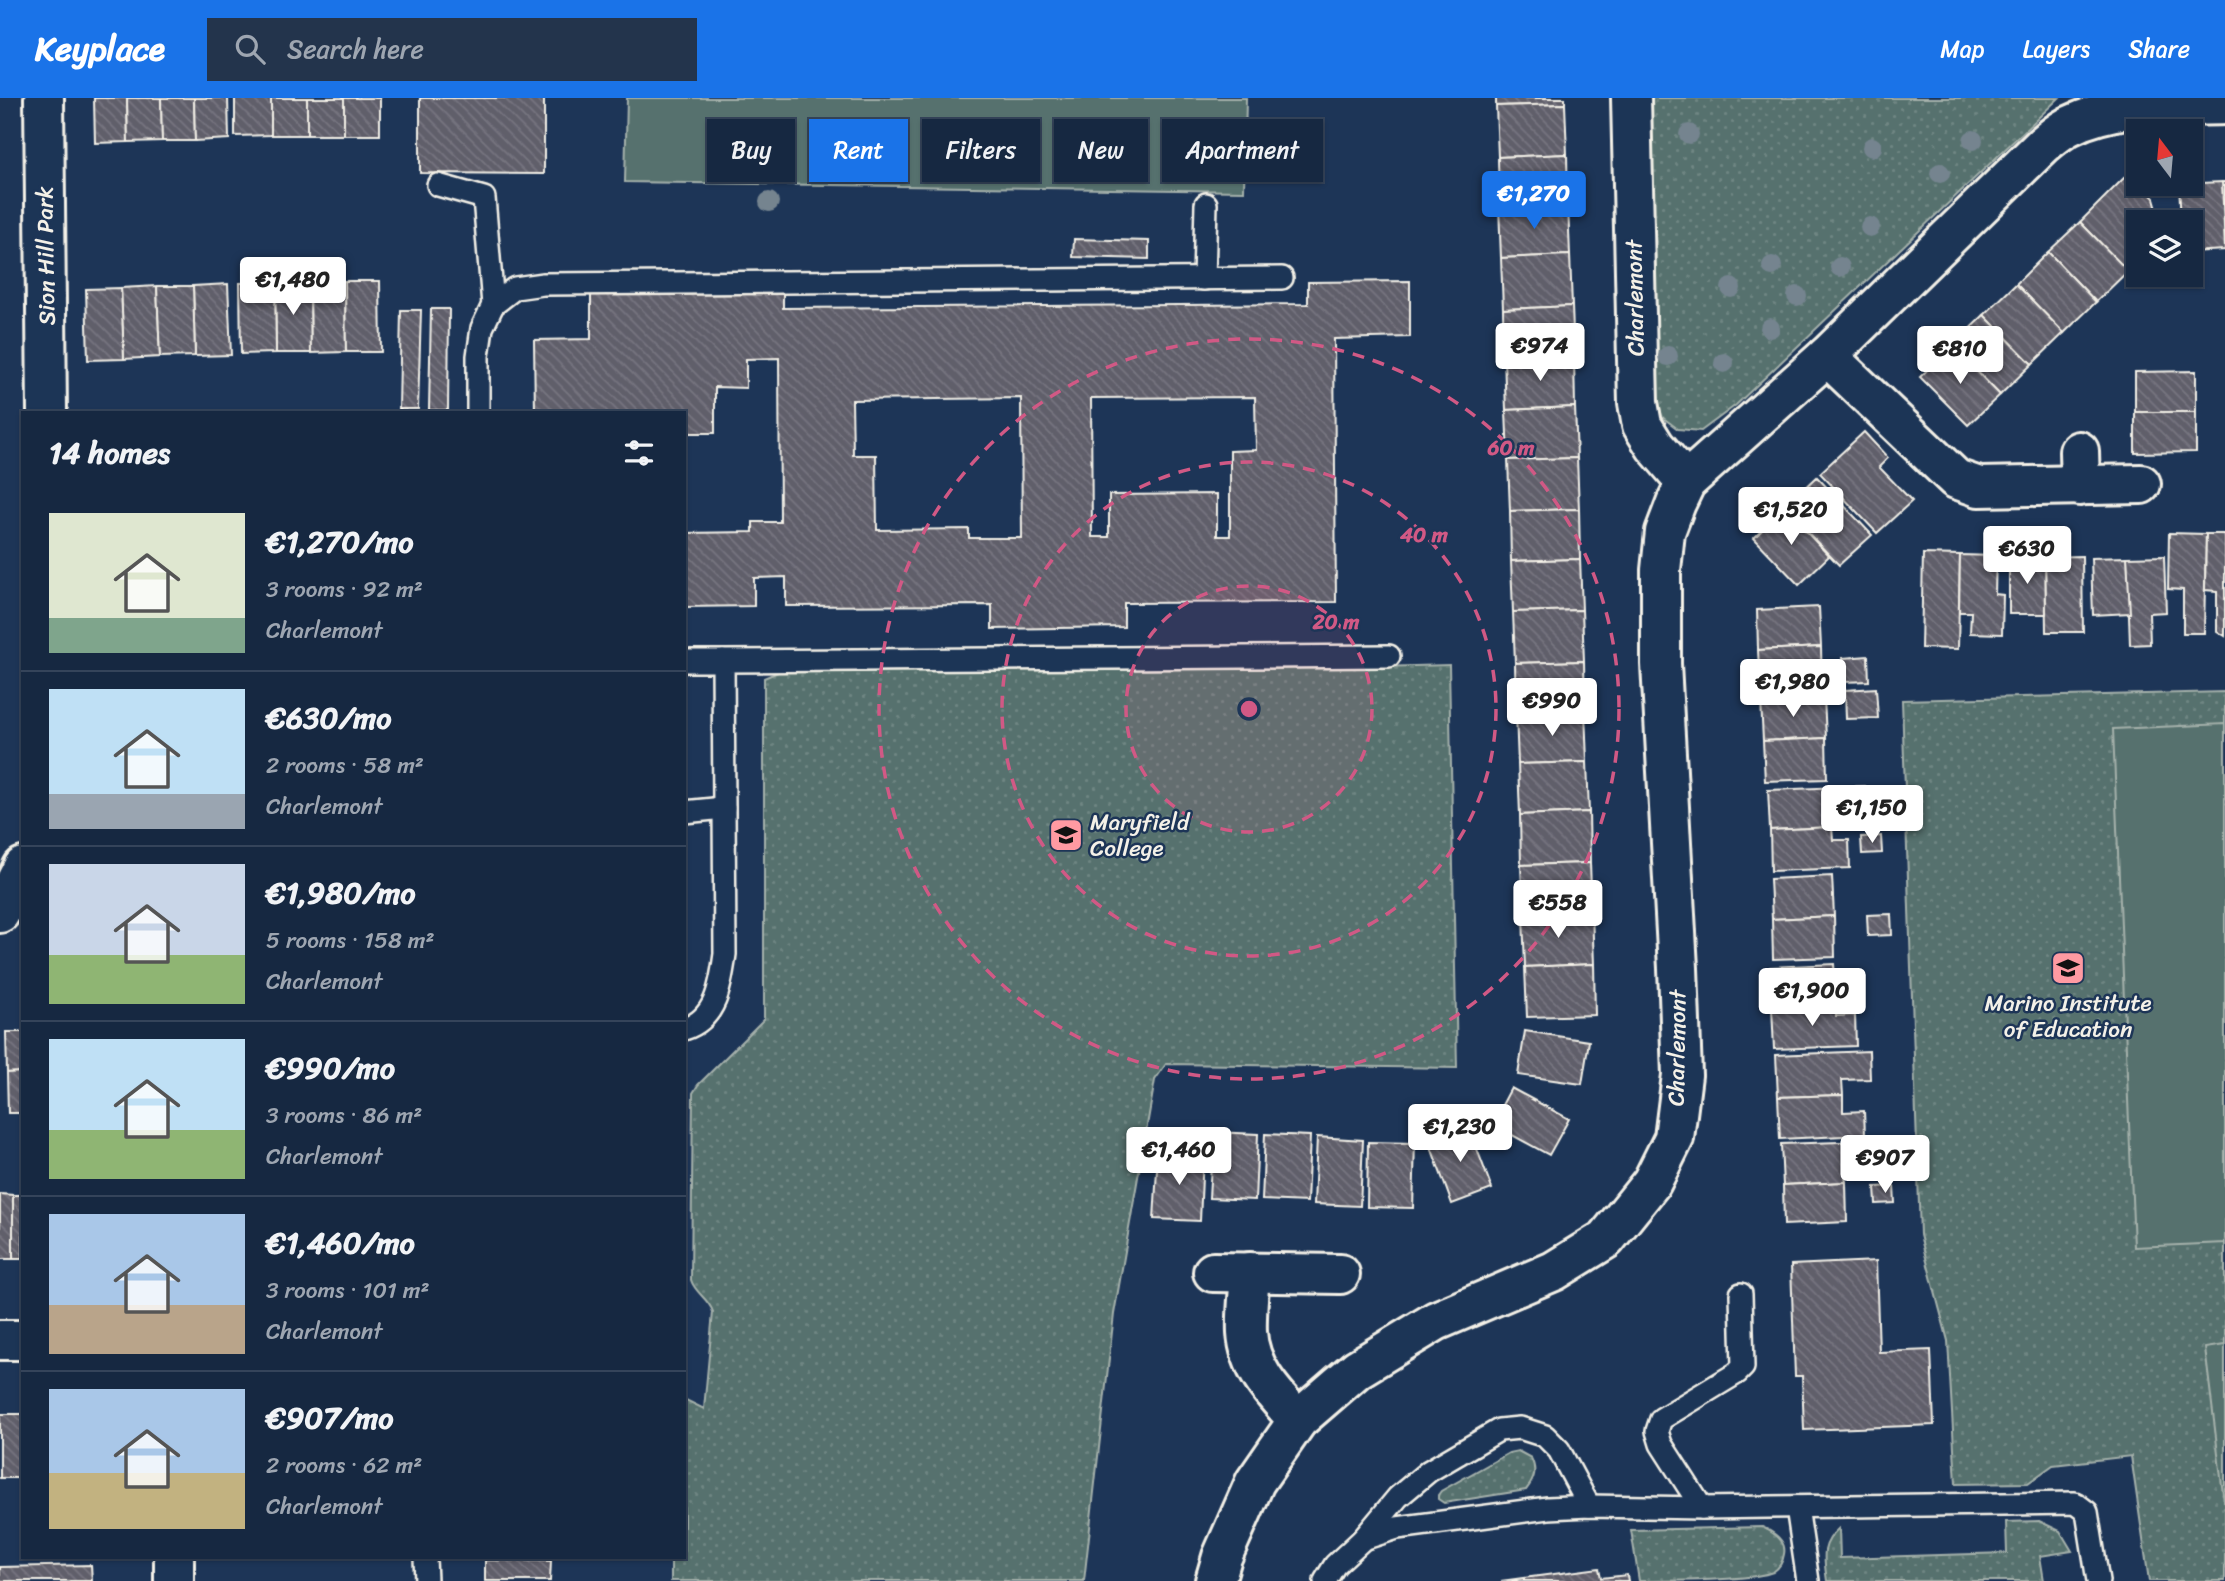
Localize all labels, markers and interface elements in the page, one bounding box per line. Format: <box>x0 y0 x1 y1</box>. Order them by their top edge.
search box <box>207 18 697 81</box>
text: Keyplace <box>35 20 165 78</box>
text: Search here <box>287 26 424 72</box>
text: Map <box>1940 28 1985 70</box>
text: Layers <box>2023 28 2090 70</box>
text: Share <box>2128 28 2190 70</box>
icon: search <box>231 30 269 68</box>
chip: Buy <box>707 119 795 182</box>
chip: Rent <box>809 119 908 182</box>
chip: Filters <box>922 119 1040 182</box>
chip: New <box>1054 119 1148 182</box>
chip: Apartment <box>1162 119 1323 182</box>
north arrow <box>2126 119 2203 196</box>
map controls <box>2126 119 2203 287</box>
pin: €1,270 <box>1477 172 1591 231</box>
text: €1,270 <box>1498 173 1570 214</box>
street label: Sion Hill Park <box>24 186 68 326</box>
button: layers <box>2126 210 2203 287</box>
street label: Charlemont <box>1613 238 1657 357</box>
pin: €1,480 <box>236 258 350 317</box>
text: €1,480 <box>256 259 330 300</box>
pin: €974 <box>1499 324 1581 383</box>
text: €974 <box>1512 325 1568 366</box>
pin: €810 <box>1919 327 2001 386</box>
text: €810 <box>1933 328 1987 369</box>
text: 14 homes <box>49 426 170 480</box>
text: 60 m <box>1487 429 1535 467</box>
icon: filters <box>620 434 658 472</box>
pin: €1,520 <box>1734 488 1848 547</box>
text: €1,520 <box>1754 489 1828 530</box>
text: €1,270/mo <box>266 515 413 569</box>
text: 40 m <box>1399 516 1449 554</box>
pin: €630 <box>1986 526 2068 586</box>
text: €630 <box>1999 528 2055 569</box>
icon: home <box>105 541 189 625</box>
text: 3 rooms · 92 m² <box>266 569 423 610</box>
text: 20 m <box>1312 603 1360 641</box>
text: Charlemont <box>266 610 382 651</box>
pin: €1,980 <box>1736 660 1850 719</box>
text: €1,980 <box>1756 661 1830 702</box>
pin: €990 <box>1511 678 1593 738</box>
text: €990 <box>1523 680 1581 721</box>
text: €630/mo <box>266 691 392 745</box>
centre of rings <box>1237 697 1261 721</box>
icon: home <box>105 717 189 801</box>
text: 2 rooms · 58 m² <box>266 745 424 786</box>
text: Charlemont <box>266 786 382 827</box>
pin: €1,150 <box>1815 786 1929 845</box>
text: €1,150 <box>1837 787 1907 828</box>
place label: Maryfield College <box>1090 802 1191 869</box>
school or university icon: Maryfield College <box>1047 816 1085 854</box>
text: €1,980/mo <box>266 866 416 920</box>
pin: €558 <box>1517 880 1599 940</box>
text: €558 <box>1529 882 1587 923</box>
icon: home <box>105 892 189 976</box>
text: 5 rooms · 158 m² <box>266 920 435 961</box>
school or university icon: Marino Institute of Education <box>2049 949 2087 987</box>
text: Charlemont <box>266 961 382 1002</box>
pin: €1,900 <box>1755 968 1869 1028</box>
text: €1,900 <box>1775 970 1849 1011</box>
place label: Marino Institute of Education <box>1984 983 2152 1050</box>
street label: Charlemont <box>1655 988 1699 1107</box>
text: €990/mo <box>266 1041 395 1095</box>
icon: home <box>105 1067 189 1151</box>
text: 3 rooms · 86 m² <box>266 1095 422 1136</box>
pin: €1,230 <box>1403 1104 1517 1164</box>
text: €1,230 <box>1424 1106 1496 1147</box>
pin: €1,460 <box>1122 1128 1236 1187</box>
text: €1,460 <box>1142 1129 1216 1170</box>
text: Charlemont <box>266 1136 382 1177</box>
pin: €907 <box>1844 1136 1926 1195</box>
text: €907 <box>1856 1137 1914 1178</box>
text: €1,460/mo <box>266 1216 415 1270</box>
icon: home <box>105 1242 189 1326</box>
text: 3 rooms · 101 m² <box>266 1270 430 1311</box>
text: Charlemont <box>266 1311 382 1352</box>
text: €907/mo <box>266 1391 394 1445</box>
icon: home <box>105 1417 189 1501</box>
text: 2 rooms · 62 m² <box>266 1445 422 1486</box>
text: Charlemont <box>266 1486 382 1527</box>

